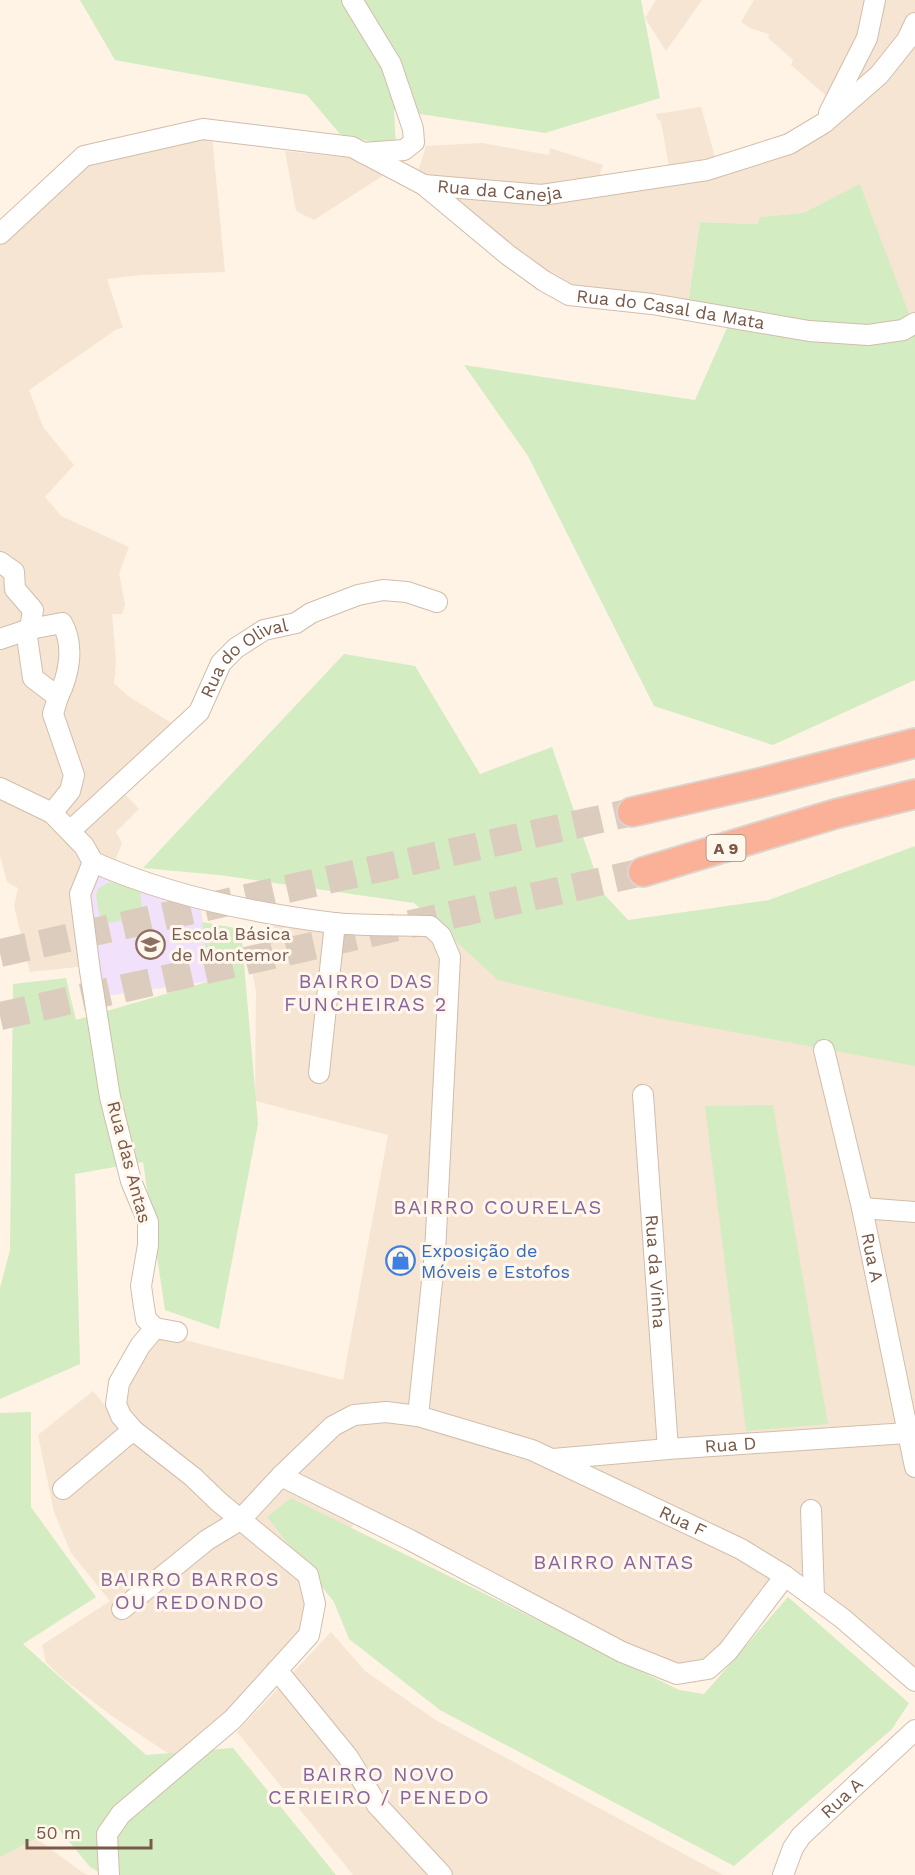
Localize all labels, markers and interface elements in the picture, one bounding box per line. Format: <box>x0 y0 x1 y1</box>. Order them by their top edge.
street label: Rua da Caneja <box>436 175 563 205</box>
street label: Rua do Casal da Mata <box>575 285 767 333</box>
street label: Rua do Olival <box>196 614 290 701</box>
road number: A 9 <box>706 835 746 861</box>
place label: Escola Básica de Montemor <box>171 923 291 965</box>
school or university icon: Escola Básica de Montemor <box>134 928 166 960</box>
district label: BAIRRO DAS FUNCHEIRAS 2 <box>284 969 448 1016</box>
street label: Rua das Antas <box>103 1099 156 1225</box>
district label: BAIRRO COURELAS <box>393 1195 603 1219</box>
street label: Rua da Vinha <box>641 1214 670 1329</box>
street label: Rua A <box>857 1231 888 1284</box>
place label: Exposição de Móveis e Estofos <box>421 1240 570 1282</box>
shop icon: Exposição de Móveis e Estofos <box>384 1245 416 1277</box>
street label: Rua D <box>704 1432 757 1457</box>
street label: Rua F <box>656 1501 710 1541</box>
district label: BAIRRO ANTAS <box>533 1550 695 1574</box>
district label: BAIRRO BARROS OU REDONDO <box>100 1567 280 1614</box>
district label: BAIRRO NOVO CERIEIRO / PENEDO <box>268 1762 490 1809</box>
street label: Rua A <box>816 1773 867 1822</box>
scale bar <box>27 1812 152 1850</box>
text: 50 m <box>36 1822 81 1843</box>

